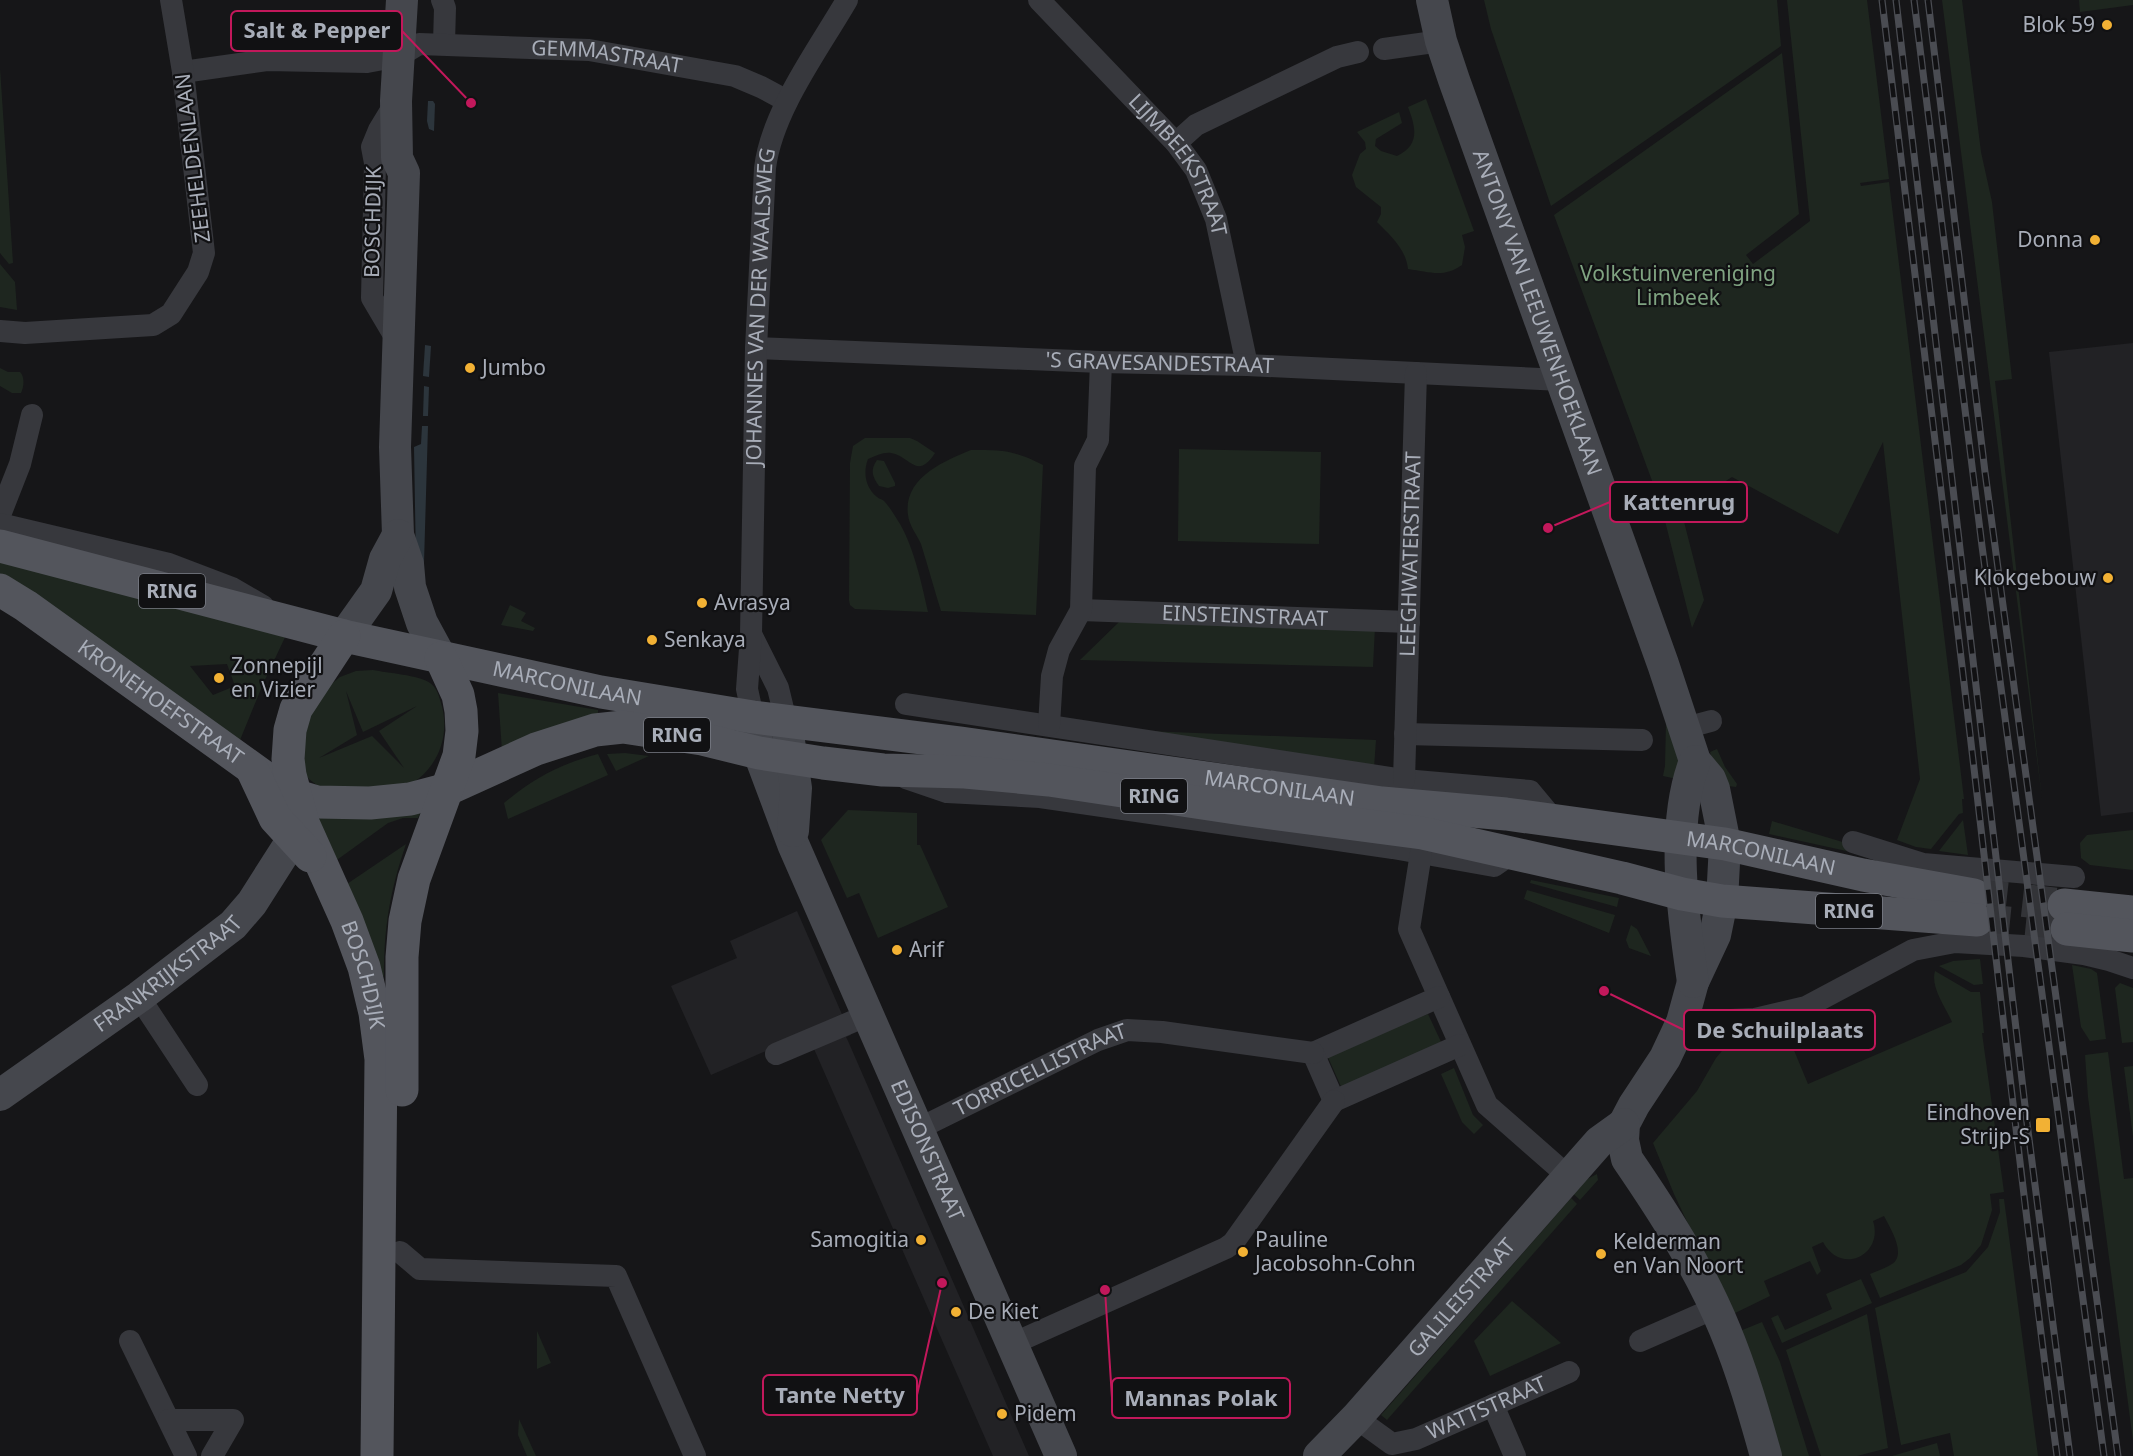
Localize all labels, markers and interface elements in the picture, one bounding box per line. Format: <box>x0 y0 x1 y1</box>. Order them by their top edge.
place label: Blok 59 <box>2023 10 2095 38</box>
callout: Salt & Pepper <box>231 11 402 51</box>
text: Salt & Pepper <box>244 14 391 44</box>
marker: Blok 59 <box>2100 18 2114 32</box>
street label: GEMMASTRAAT <box>531 33 685 79</box>
street label: ZEEHELDENLAAN <box>168 72 216 244</box>
street label: LIJMBEEKSTRAAT <box>1123 87 1234 238</box>
street label: JOHANNES VAN DER WAALSWEG <box>739 145 781 468</box>
street label: ANTONY VAN LEEUWENHOEKLAAN <box>1467 145 1609 479</box>
street label: BOSCHDIJK <box>357 166 387 278</box>
place label: Donna <box>2017 225 2083 253</box>
marker: Donna <box>2088 233 2102 247</box>
park label: Volkstuinvereniging Limbeek <box>1580 259 1776 311</box>
street label: 'S GRAVESANDESTRAAT <box>1045 345 1275 379</box>
place label: Jumbo <box>480 353 546 381</box>
marker: Jumbo <box>463 361 477 375</box>
street label: LEEGHWATERSTRAAT <box>1393 451 1427 657</box>
callout: Kattenrug <box>1610 482 1747 522</box>
text: Kattenrug <box>1623 486 1735 516</box>
place label: Klokgebouw <box>1974 563 2096 591</box>
marker: Klokgebouw <box>2101 571 2115 585</box>
road number: RING <box>139 574 205 608</box>
place label: Avrasya <box>714 588 791 616</box>
marker: Avrasya <box>695 596 709 610</box>
street label: EINSTEINSTRAAT <box>1161 598 1329 632</box>
place label: Senkaya <box>664 625 746 653</box>
street label: KRONEHOEFSTRAAT <box>72 633 250 771</box>
marker: Senkaya <box>645 633 659 647</box>
place label: Zonnepijl en Vizier <box>231 651 323 703</box>
street label: MARCONILAAN <box>490 654 644 712</box>
marker: Zonnepijl en Vizier <box>212 671 226 685</box>
road number: RING <box>644 718 710 752</box>
street label: MARCONILAAN <box>1203 763 1357 812</box>
road number: RING <box>1121 779 1187 813</box>
street label: MARCONILAAN <box>1685 824 1838 881</box>
road number: RING <box>1816 894 1882 928</box>
street label: FRANKRIJKSTRAAT <box>88 909 248 1038</box>
street label: BOSCHDIJK <box>335 916 392 1030</box>
place label: Arif <box>909 935 946 963</box>
marker: Arif <box>890 943 904 957</box>
callout: De Schuilplaats <box>1684 1010 1875 1050</box>
text: De Schuilplaats <box>1696 1014 1864 1044</box>
street label: TORRICELLISTRAAT <box>949 1016 1130 1122</box>
street label: EDISONSTRAAT <box>885 1075 971 1225</box>
place label: Eindhoven Strijp-S <box>1926 1098 2030 1150</box>
marker: Eindhoven Strijp-S <box>2034 1116 2052 1134</box>
place label: Samogitia <box>810 1225 909 1253</box>
place label: Pauline Jacobsohn-Cohn <box>1253 1225 1416 1277</box>
place label: Kelderman en Van Noort <box>1613 1227 1744 1279</box>
street label: GALILEISTRAAT <box>1401 1231 1521 1363</box>
marker: Samogitia <box>914 1233 928 1247</box>
marker: Pauline Jacobsohn-Cohn <box>1236 1245 1250 1259</box>
marker: Kelderman en Van Noort <box>1594 1247 1608 1261</box>
place label: De Kiet <box>968 1297 1039 1325</box>
marker: De Kiet <box>949 1305 963 1319</box>
street label: WATTSTRAAT <box>1422 1369 1551 1446</box>
callout: Tante Netty <box>763 1375 917 1415</box>
callout: Mannas Polak <box>1112 1378 1290 1418</box>
text: Tante Netty <box>775 1379 905 1409</box>
text: Mannas Polak <box>1124 1382 1278 1412</box>
place label: Pidem <box>1014 1399 1077 1427</box>
marker: Pidem <box>995 1407 1009 1421</box>

